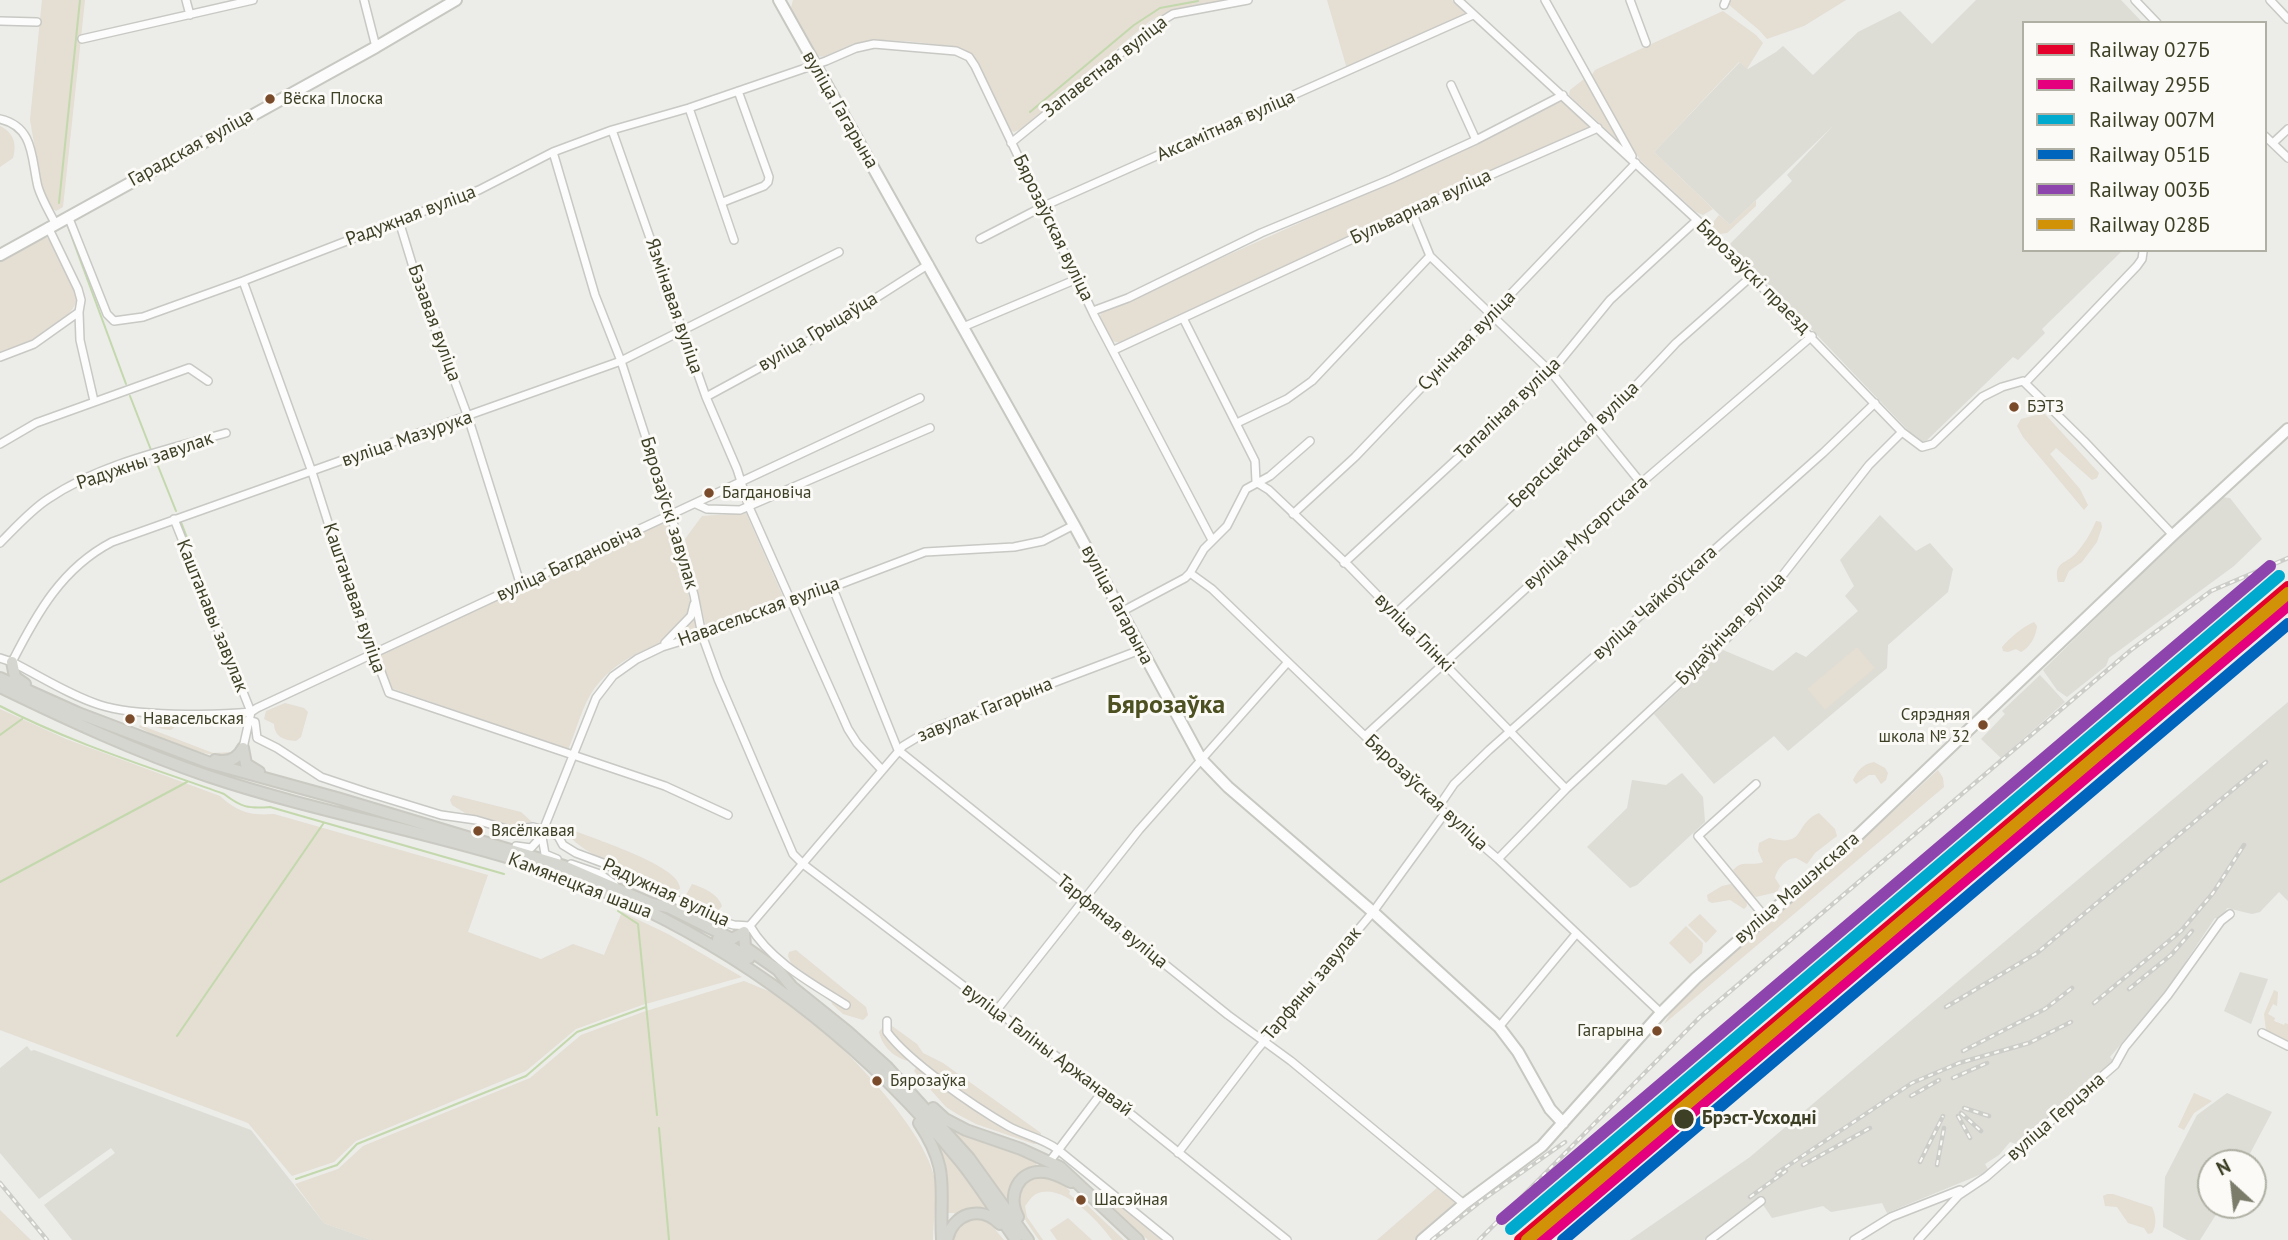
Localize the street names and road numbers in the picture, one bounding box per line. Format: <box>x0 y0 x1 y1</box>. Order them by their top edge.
street label: Запаветная вуліца <box>1038 11 1172 123</box>
street label: вуліца Гагарына <box>797 47 883 173</box>
street label: Аксамітная вуліца <box>1153 85 1299 167</box>
street label: Гарадская вуліца <box>124 104 258 192</box>
street label: Бярозаўская вуліца <box>1008 151 1098 305</box>
street label: Бульварная вуліца <box>1347 164 1495 250</box>
street label: Радужная вуліца <box>343 181 479 251</box>
street label: Бярозаўскі праезд <box>1691 215 1815 339</box>
street label: Язмінавая вуліца <box>640 235 708 377</box>
street label: Бэзавая вуліца <box>402 261 466 385</box>
street label: Сунічная вуліца <box>1413 286 1521 396</box>
street label: вуліца Грыцаўца <box>754 287 882 377</box>
street label: Тапаліная вуліца <box>1450 353 1566 465</box>
street label: Берасцейская вуліца <box>1504 377 1644 513</box>
street label: вуліца Мазурука <box>339 406 475 472</box>
street label: Радужны завулак <box>74 427 216 495</box>
street label: Бярозаўскі завулак <box>635 434 703 592</box>
street label: вуліца Мусаргскага <box>1519 471 1653 595</box>
street label: вуліца Багдановіча <box>493 519 645 607</box>
street label: Каштанавая вуліца <box>318 520 390 676</box>
street label: Каштанавы завулак <box>171 536 253 696</box>
street label: вуліца Гагарына <box>1076 541 1158 669</box>
street label: вуліца Чайкоўскага <box>1588 541 1722 665</box>
street label: Будаўнічая вуліца <box>1671 568 1791 690</box>
street label: Навасельская вуліца <box>675 572 843 652</box>
street label: вуліца Глінкі <box>1369 588 1459 678</box>
street label: завулак Гагарына <box>914 673 1056 747</box>
street label: Бярозаўская вуліца <box>1360 730 1492 856</box>
street label: вуліца Машэнскага <box>1730 827 1864 949</box>
street label: Камянецкая шаша <box>505 848 655 924</box>
street label: Радужная вуліца <box>599 854 733 932</box>
street label: Тарфяная вуліца <box>1052 870 1172 974</box>
street label: Тарфяны завулак <box>1258 922 1366 1046</box>
street label: вуліца Галіны Аржанавай <box>957 978 1137 1122</box>
street label: вуліца Герцэна <box>2002 1068 2110 1166</box>

